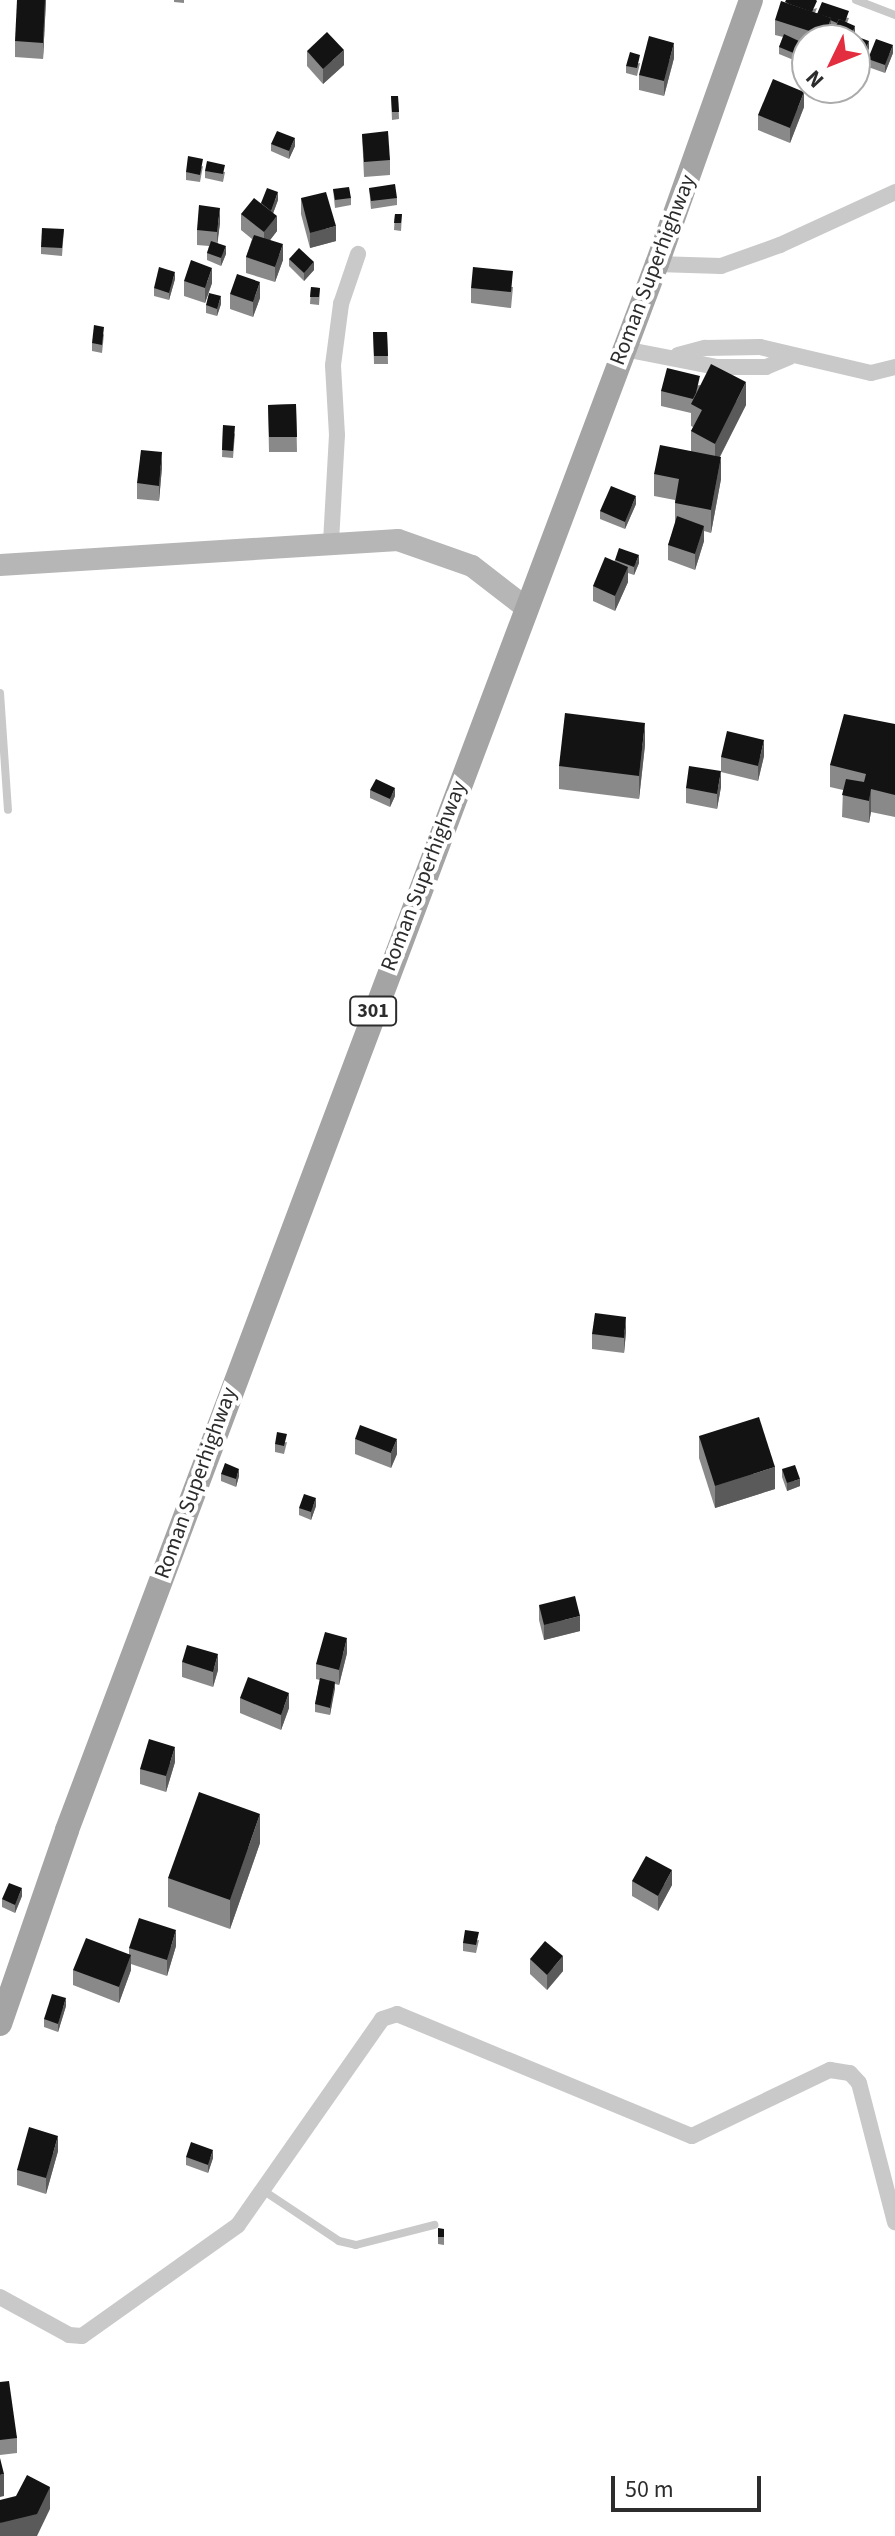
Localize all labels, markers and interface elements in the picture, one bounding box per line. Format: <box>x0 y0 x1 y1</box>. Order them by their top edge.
north arrow <box>791 24 871 104</box>
text: N <box>798 63 832 95</box>
street label: Roman Superhighway <box>605 171 701 369</box>
street label: Roman Superhighway <box>376 777 472 975</box>
road number: 301 <box>349 995 397 1027</box>
street label: Roman Superhighway <box>149 1384 243 1582</box>
scale bar <box>615 2460 765 2510</box>
text: 50 m <box>625 2472 674 2507</box>

